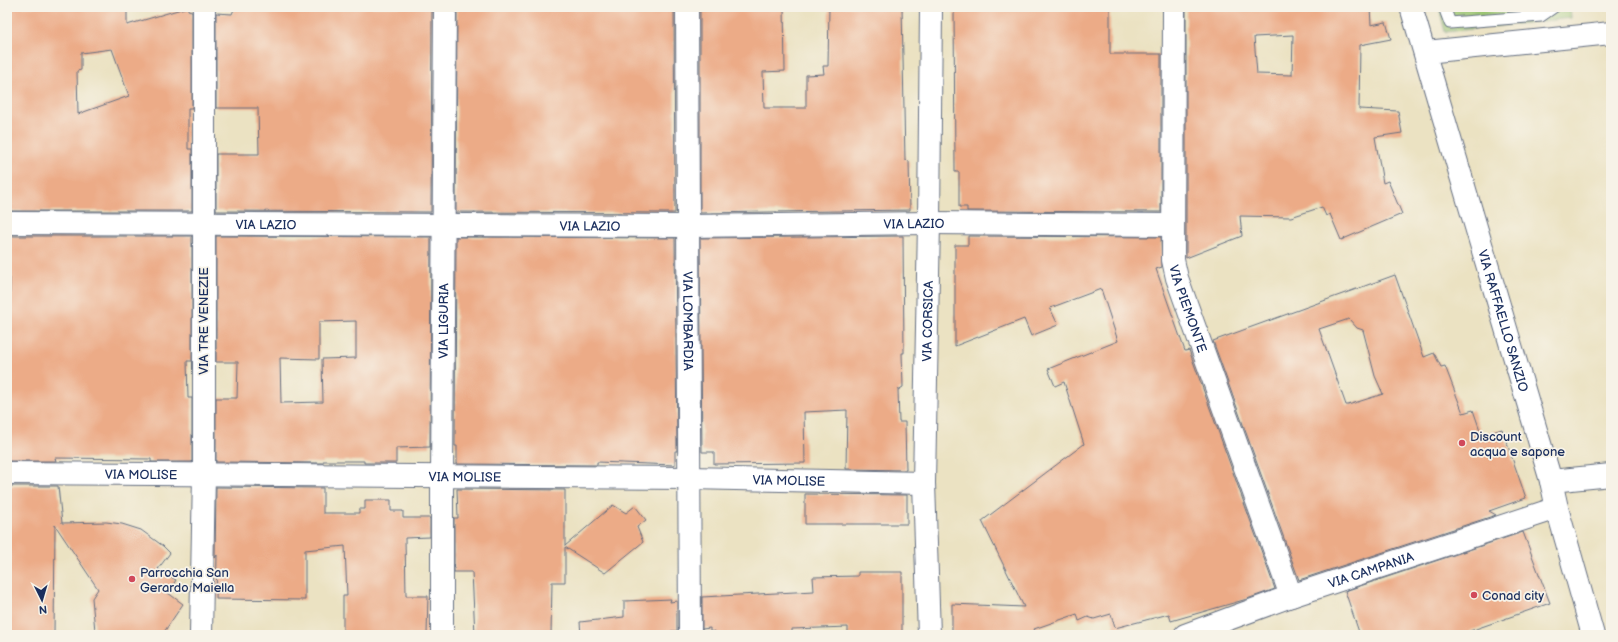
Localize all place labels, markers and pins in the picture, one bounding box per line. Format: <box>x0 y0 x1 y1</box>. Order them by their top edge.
place label: Discount acqua e sapone <box>1470 429 1565 460</box>
marker: Discount acqua e sapone <box>1457 438 1467 448</box>
place label: Parrocchia San Gerardo Maiella <box>140 565 234 596</box>
marker: Parrocchia San Gerardo Maiella <box>127 574 137 584</box>
place label: Conad city <box>1482 588 1544 604</box>
marker: Conad city <box>1469 590 1479 600</box>

